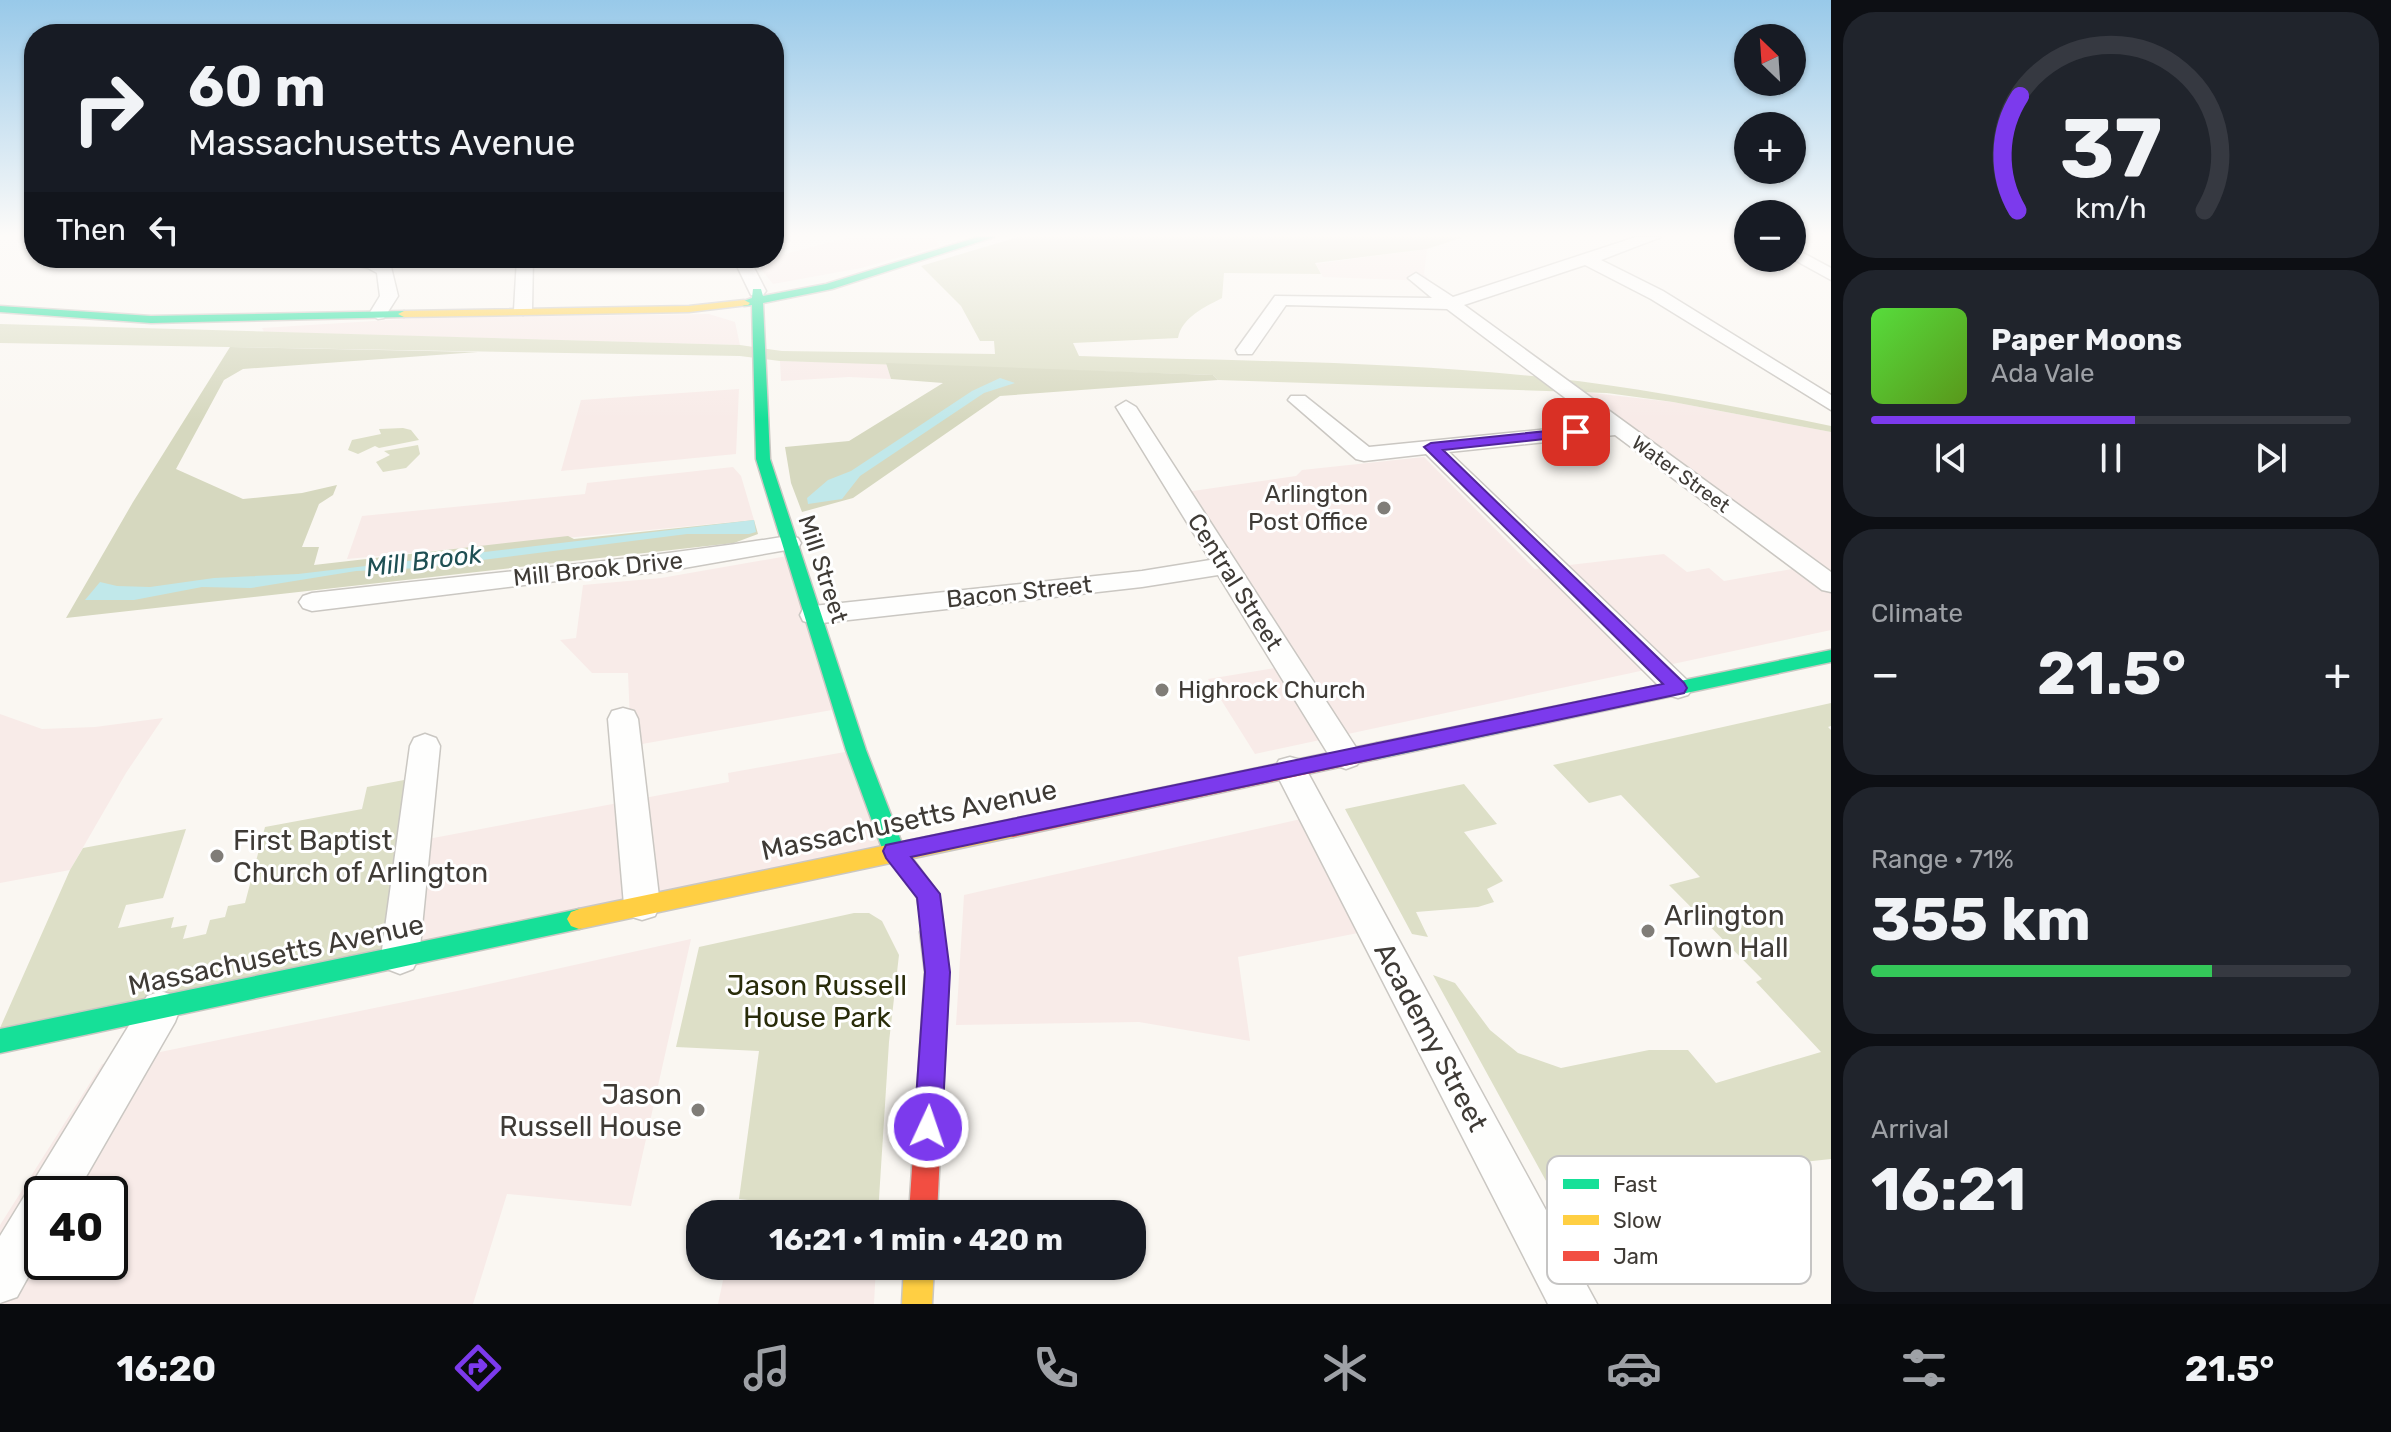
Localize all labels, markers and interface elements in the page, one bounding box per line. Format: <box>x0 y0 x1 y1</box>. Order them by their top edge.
north arrow <box>1734 24 1806 96</box>
map controls <box>1734 24 1806 272</box>
text: 60 m <box>188 54 326 120</box>
icon: right <box>56 56 160 160</box>
text: 37 <box>2060 99 2162 198</box>
button: + <box>1734 112 1806 184</box>
text: Massachusetts Avenue <box>188 121 575 164</box>
text: km/h <box>2075 191 2147 225</box>
button: − <box>1734 200 1806 272</box>
icon: left <box>142 208 186 252</box>
text: Then <box>56 212 126 248</box>
text: Paper Moons <box>1991 322 2182 358</box>
text: Ada Vale <box>1991 358 2095 389</box>
pin <box>1542 398 1610 466</box>
icon: arrive <box>1554 410 1598 454</box>
street label: Water Street <box>1627 430 1735 518</box>
icon: previous <box>1929 436 1973 480</box>
icon: pause <box>2089 436 2133 480</box>
icon: next <box>2249 436 2293 480</box>
place label: Arlington Post Office <box>1248 480 1368 536</box>
marker: Arlington Post Office <box>1375 499 1393 517</box>
street label: Central Street <box>1182 508 1288 656</box>
street label: Mill Street <box>792 512 854 626</box>
water label: Mill Brook <box>364 538 484 583</box>
street label: Mill Brook Drive <box>512 546 684 592</box>
street label: Bacon Street <box>945 570 1093 614</box>
text: Climate <box>1871 598 1963 629</box>
text: 21.5° <box>2037 638 2186 709</box>
text: − <box>1871 648 1900 700</box>
text: + <box>2324 648 2351 700</box>
place label: Highrock Church <box>1178 676 1366 704</box>
marker: Highrock Church <box>1153 681 1171 699</box>
street label: Massachusetts Avenue <box>758 773 1060 867</box>
place label: First Baptist Church of Arlington <box>233 824 488 889</box>
text: Range · 71% <box>1871 844 2014 875</box>
marker: First Baptist Church of Arlington <box>208 847 226 865</box>
text: 355 km <box>1871 884 2091 955</box>
place label: Arlington Town Hall <box>1664 899 1789 964</box>
street label: Massachusetts Avenue <box>125 908 427 1002</box>
marker: Arlington Town Hall <box>1639 922 1657 940</box>
street label: Academy Street <box>1367 937 1495 1137</box>
park label: Jason Russell House Park <box>727 969 907 1034</box>
place label: Jason Russell House <box>499 1078 682 1143</box>
position arrow <box>886 1085 970 1169</box>
marker: Jason Russell House <box>689 1101 707 1119</box>
text: Arrival <box>1871 1114 1949 1145</box>
text: 16:21 <box>1871 1154 2026 1225</box>
legend <box>1547 1156 1811 1284</box>
text: Fast <box>1613 1171 1658 1198</box>
speed limit sign: 40 <box>24 1176 128 1280</box>
text: Slow <box>1613 1207 1662 1234</box>
text: 16:21 · 1 min · 420 m <box>769 1222 1063 1258</box>
text: Jam <box>1613 1243 1659 1270</box>
icon: directions <box>450 1340 506 1396</box>
icon: music <box>739 1340 795 1396</box>
icon: phone <box>1028 1340 1084 1396</box>
icon: climate <box>1317 1340 1373 1396</box>
icon: car <box>1606 1340 1662 1396</box>
icon: filters <box>1896 1340 1952 1396</box>
text: 16:20 <box>117 1347 216 1390</box>
text: 21.5° <box>2185 1347 2274 1390</box>

